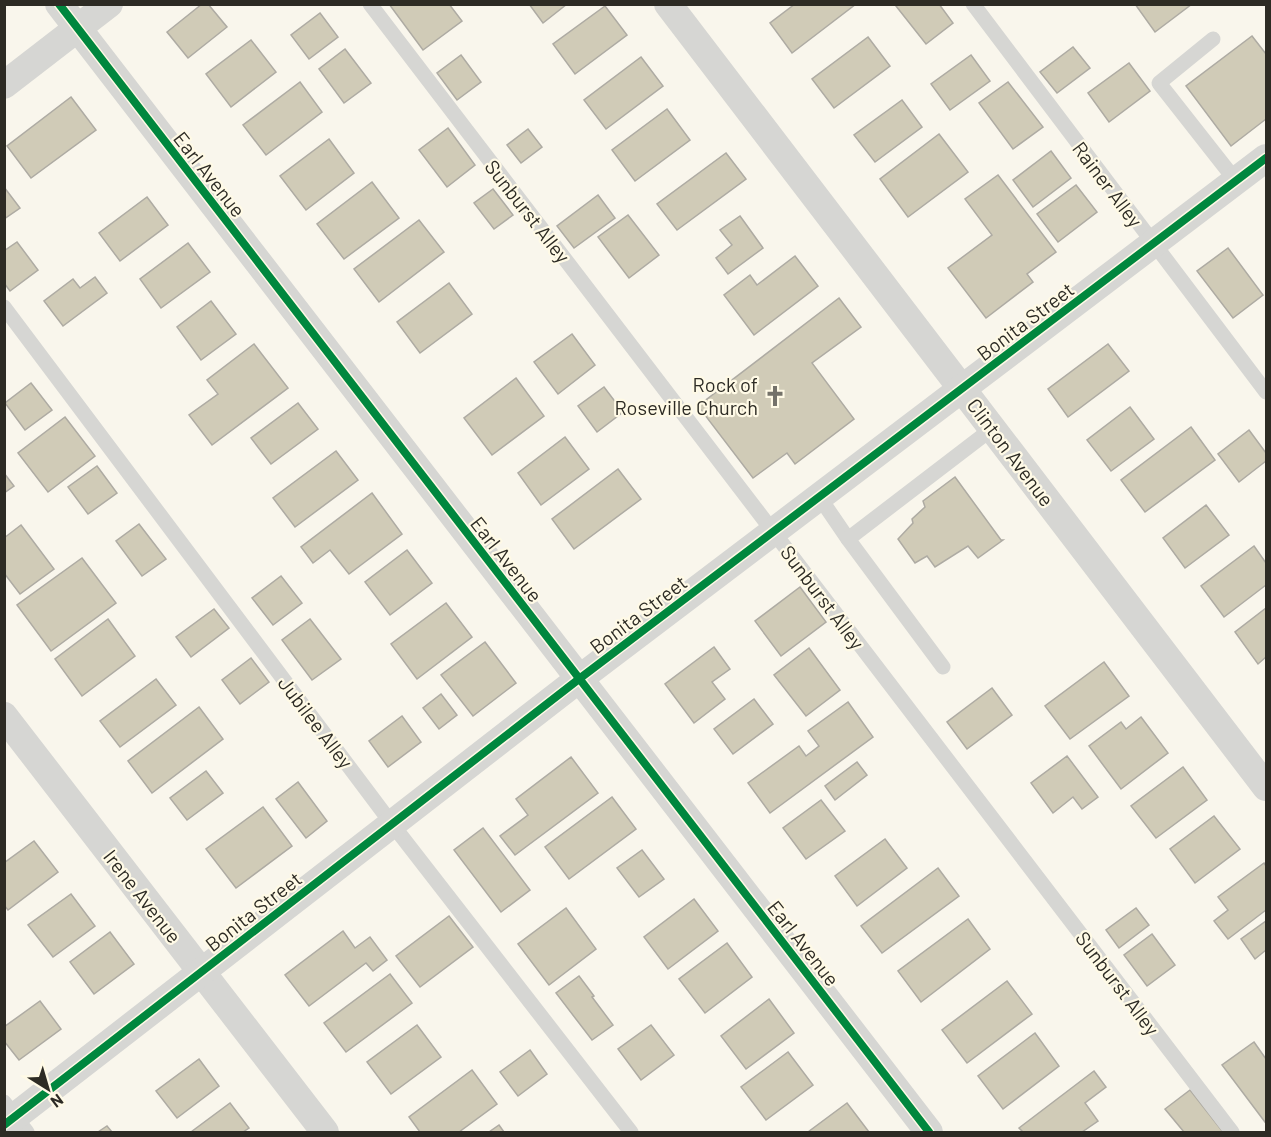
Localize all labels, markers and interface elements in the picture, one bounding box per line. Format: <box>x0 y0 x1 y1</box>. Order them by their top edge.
street label: Earl Avenue <box>169 127 251 221</box>
street label: Rainer Alley <box>1068 136 1148 232</box>
street label: Sunburst Alley <box>480 155 576 267</box>
street label: Bonita Street <box>972 277 1078 365</box>
place label: Rock of Roseville Church <box>614 372 758 419</box>
church icon: Rock of Roseville Church <box>763 384 787 408</box>
street label: Clinton Avenue <box>963 393 1059 511</box>
street label: Earl Avenue <box>466 512 548 606</box>
street label: Sunburst Alley <box>776 540 870 654</box>
street label: Bonita Street <box>585 570 691 658</box>
street label: Jubilee Alley <box>274 671 358 773</box>
street label: Irene Avenue <box>99 845 187 947</box>
street label: Bonita Street <box>200 866 306 956</box>
street label: Earl Avenue <box>763 896 845 990</box>
street label: Sunburst Alley <box>1071 926 1165 1040</box>
north arrow <box>18 1059 78 1119</box>
text: N <box>47 1091 67 1112</box>

